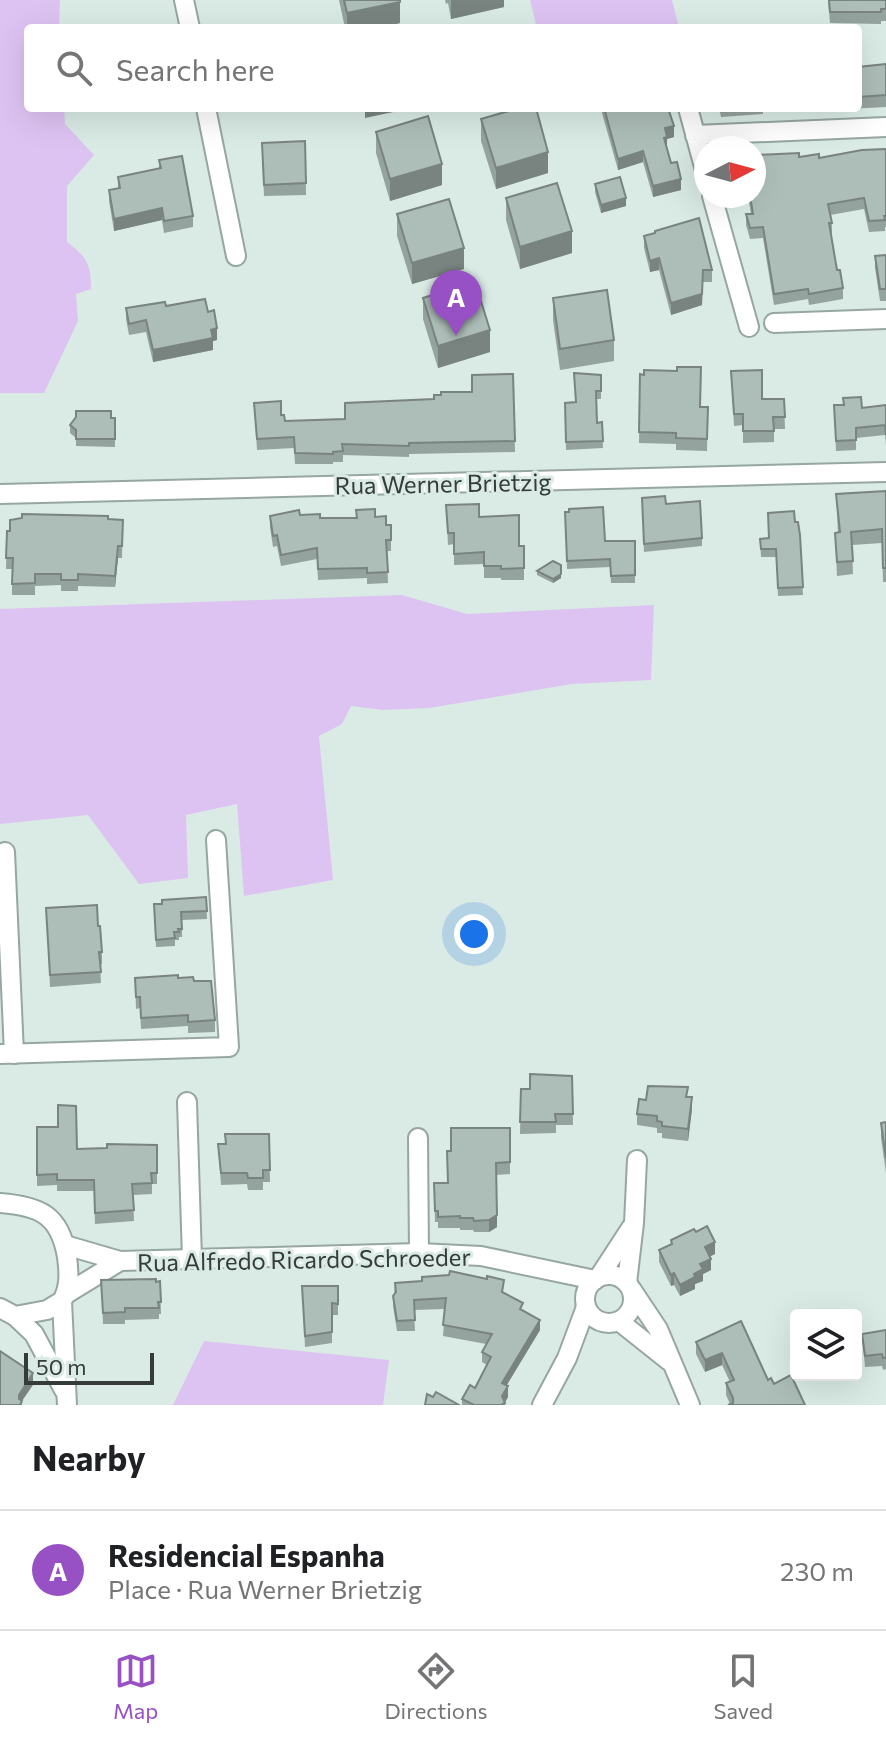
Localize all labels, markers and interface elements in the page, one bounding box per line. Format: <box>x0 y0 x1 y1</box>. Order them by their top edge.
search box <box>24 24 862 112</box>
icon: search <box>52 46 96 90</box>
text: Search here <box>116 50 275 87</box>
north arrow <box>694 136 766 208</box>
pin: A <box>430 270 482 336</box>
street label: Rua Werner Brietzig <box>334 467 552 499</box>
your location <box>454 914 494 954</box>
street label: Rua Alfredo Ricardo Schroeder <box>137 1242 472 1276</box>
map controls <box>790 1309 862 1381</box>
button: layers <box>790 1309 862 1381</box>
scale bar <box>24 1349 154 1385</box>
text: 50 m <box>36 1353 86 1380</box>
text: Nearby <box>32 1436 146 1478</box>
text: Residencial Espanha <box>108 1536 385 1573</box>
text: A <box>49 1555 67 1586</box>
text: 230 m <box>780 1555 854 1586</box>
text: Place · Rua Werner Brietzig <box>108 1573 422 1604</box>
tab: Map <box>113 1649 158 1724</box>
tab: Directions <box>384 1649 488 1724</box>
tab: Saved <box>714 1649 773 1724</box>

